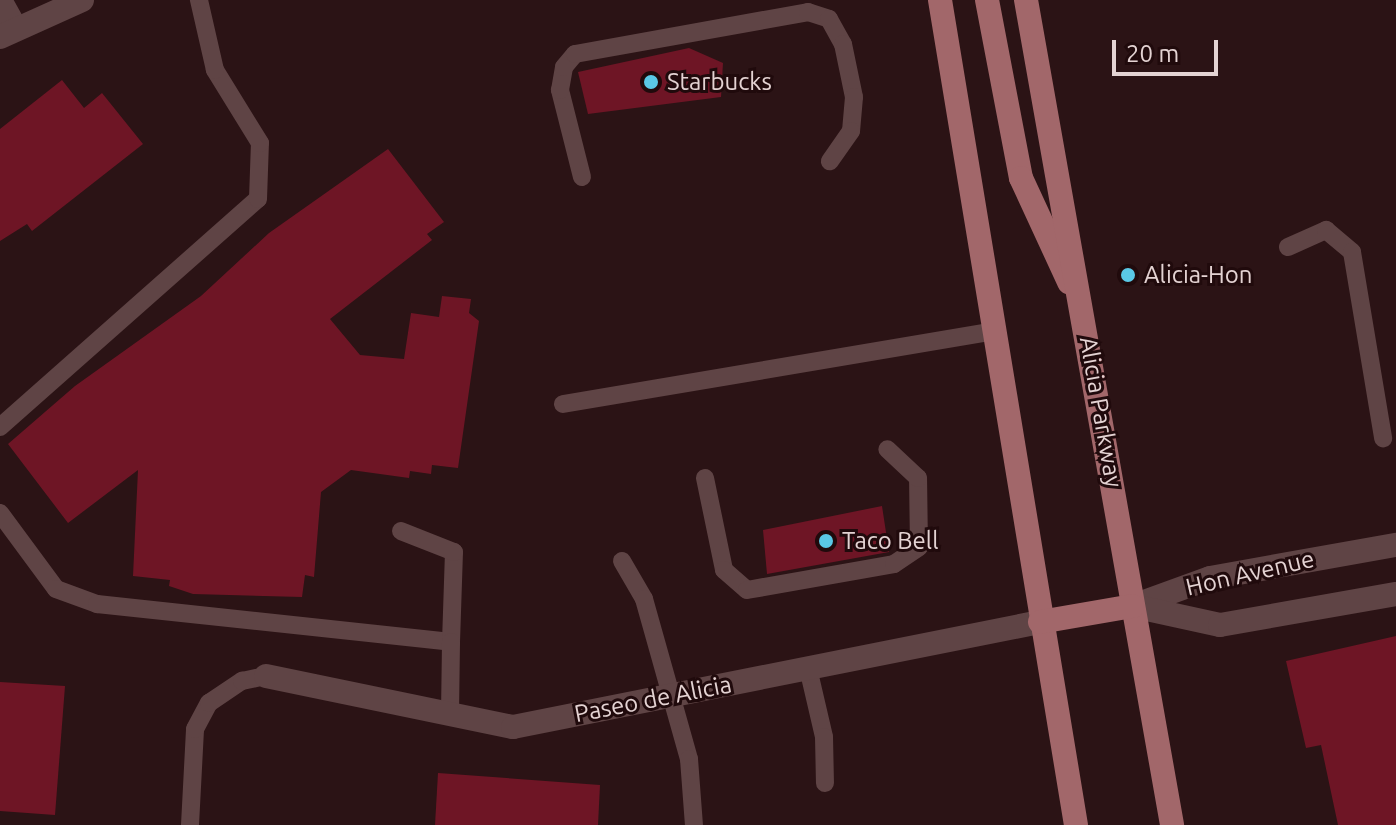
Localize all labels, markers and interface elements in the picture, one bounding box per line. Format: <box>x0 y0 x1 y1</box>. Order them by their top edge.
scale bar <box>1116 24 1222 74</box>
text: 20 m <box>1126 40 1179 67</box>
place label: Starbucks <box>667 68 772 96</box>
marker: Starbucks <box>642 73 660 91</box>
place label: Alicia-Hon <box>1144 261 1252 289</box>
marker: Alicia-Hon <box>1119 266 1137 284</box>
street label: Alicia Parkway <box>1074 334 1128 490</box>
place label: Taco Bell <box>842 527 938 555</box>
marker: Taco Bell <box>817 532 835 550</box>
street label: Hon Avenue <box>1183 544 1317 602</box>
street label: Paseo de Alicia <box>572 670 734 728</box>

